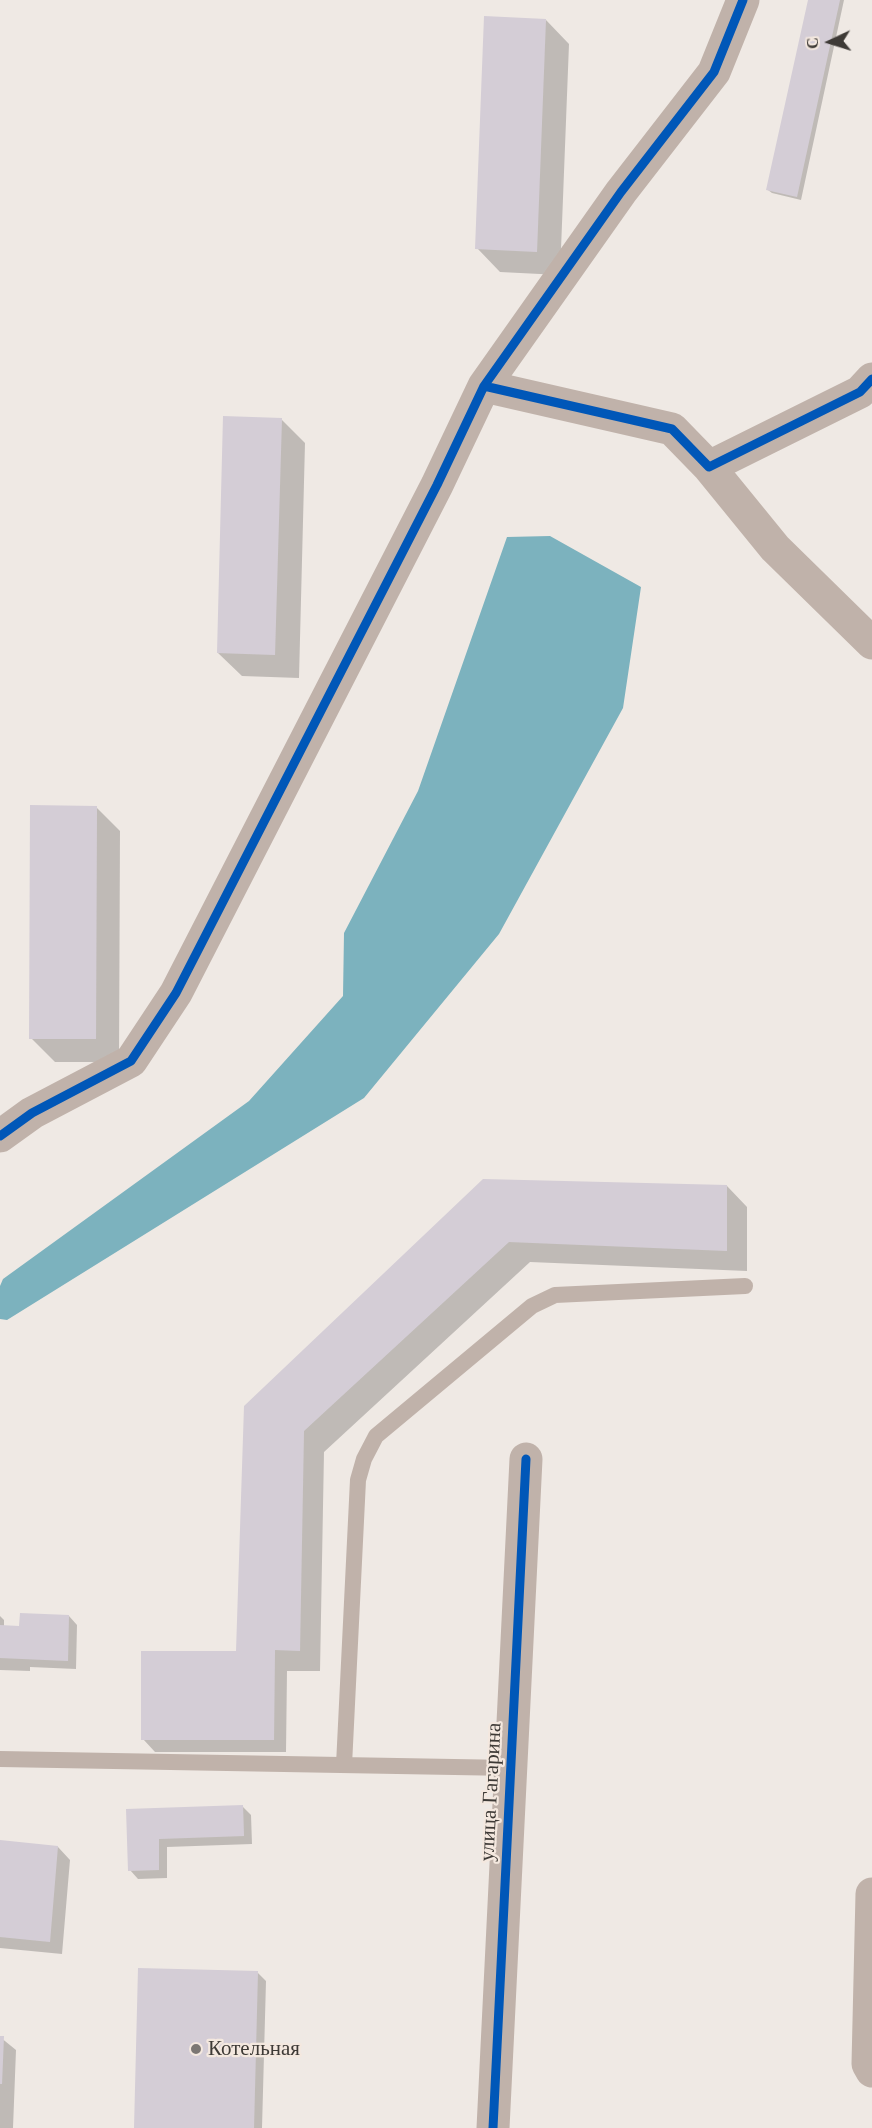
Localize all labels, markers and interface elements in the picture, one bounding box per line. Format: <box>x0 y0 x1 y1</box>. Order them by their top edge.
north arrow <box>800 12 860 72</box>
text: С <box>802 37 822 50</box>
street label: улица Гагарина <box>475 1722 507 1862</box>
place label: Котельная <box>208 2036 300 2062</box>
marker: Котельная <box>189 2042 203 2056</box>

